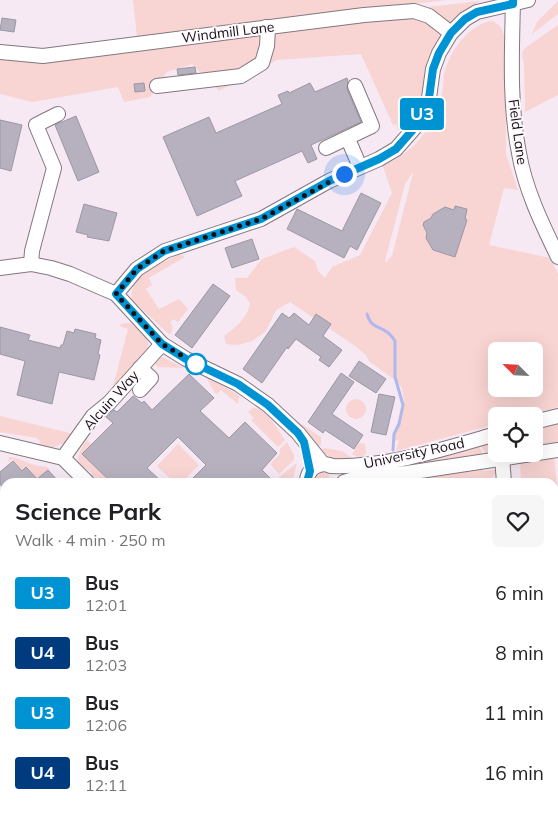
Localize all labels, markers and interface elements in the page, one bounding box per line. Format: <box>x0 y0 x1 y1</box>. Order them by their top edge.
street label: Windmill Lane <box>181 17 275 47</box>
line badge: U3 <box>400 98 444 130</box>
street label: Field Lane <box>504 98 532 166</box>
text: U3 <box>410 102 434 125</box>
your location <box>332 162 357 187</box>
north arrow <box>488 342 542 398</box>
map controls <box>488 342 543 462</box>
unlabelled marker <box>185 353 207 375</box>
street label: Alcuin Way <box>79 366 143 434</box>
button: locate <box>488 407 543 462</box>
street label: University Road <box>362 434 466 472</box>
button: heart <box>492 495 544 547</box>
text: Science Park <box>15 496 161 526</box>
text: Walk · 4 min · 250 m <box>15 530 166 550</box>
text: Bus <box>85 571 119 595</box>
text: U3 <box>30 581 55 604</box>
text: 6 min <box>495 581 544 605</box>
text: 12:01 <box>85 595 127 615</box>
text: Bus <box>85 631 119 655</box>
text: U4 <box>30 641 55 664</box>
text: 8 min <box>495 641 544 665</box>
text: 12:03 <box>85 655 127 675</box>
text: Bus <box>85 691 119 715</box>
text: U3 <box>30 701 55 724</box>
text: 11 min <box>484 701 544 725</box>
text: 12:06 <box>85 715 127 735</box>
text: Bus <box>85 751 119 775</box>
text: U4 <box>30 761 55 784</box>
text: 16 min <box>484 761 544 785</box>
text: 12:11 <box>85 775 127 795</box>

